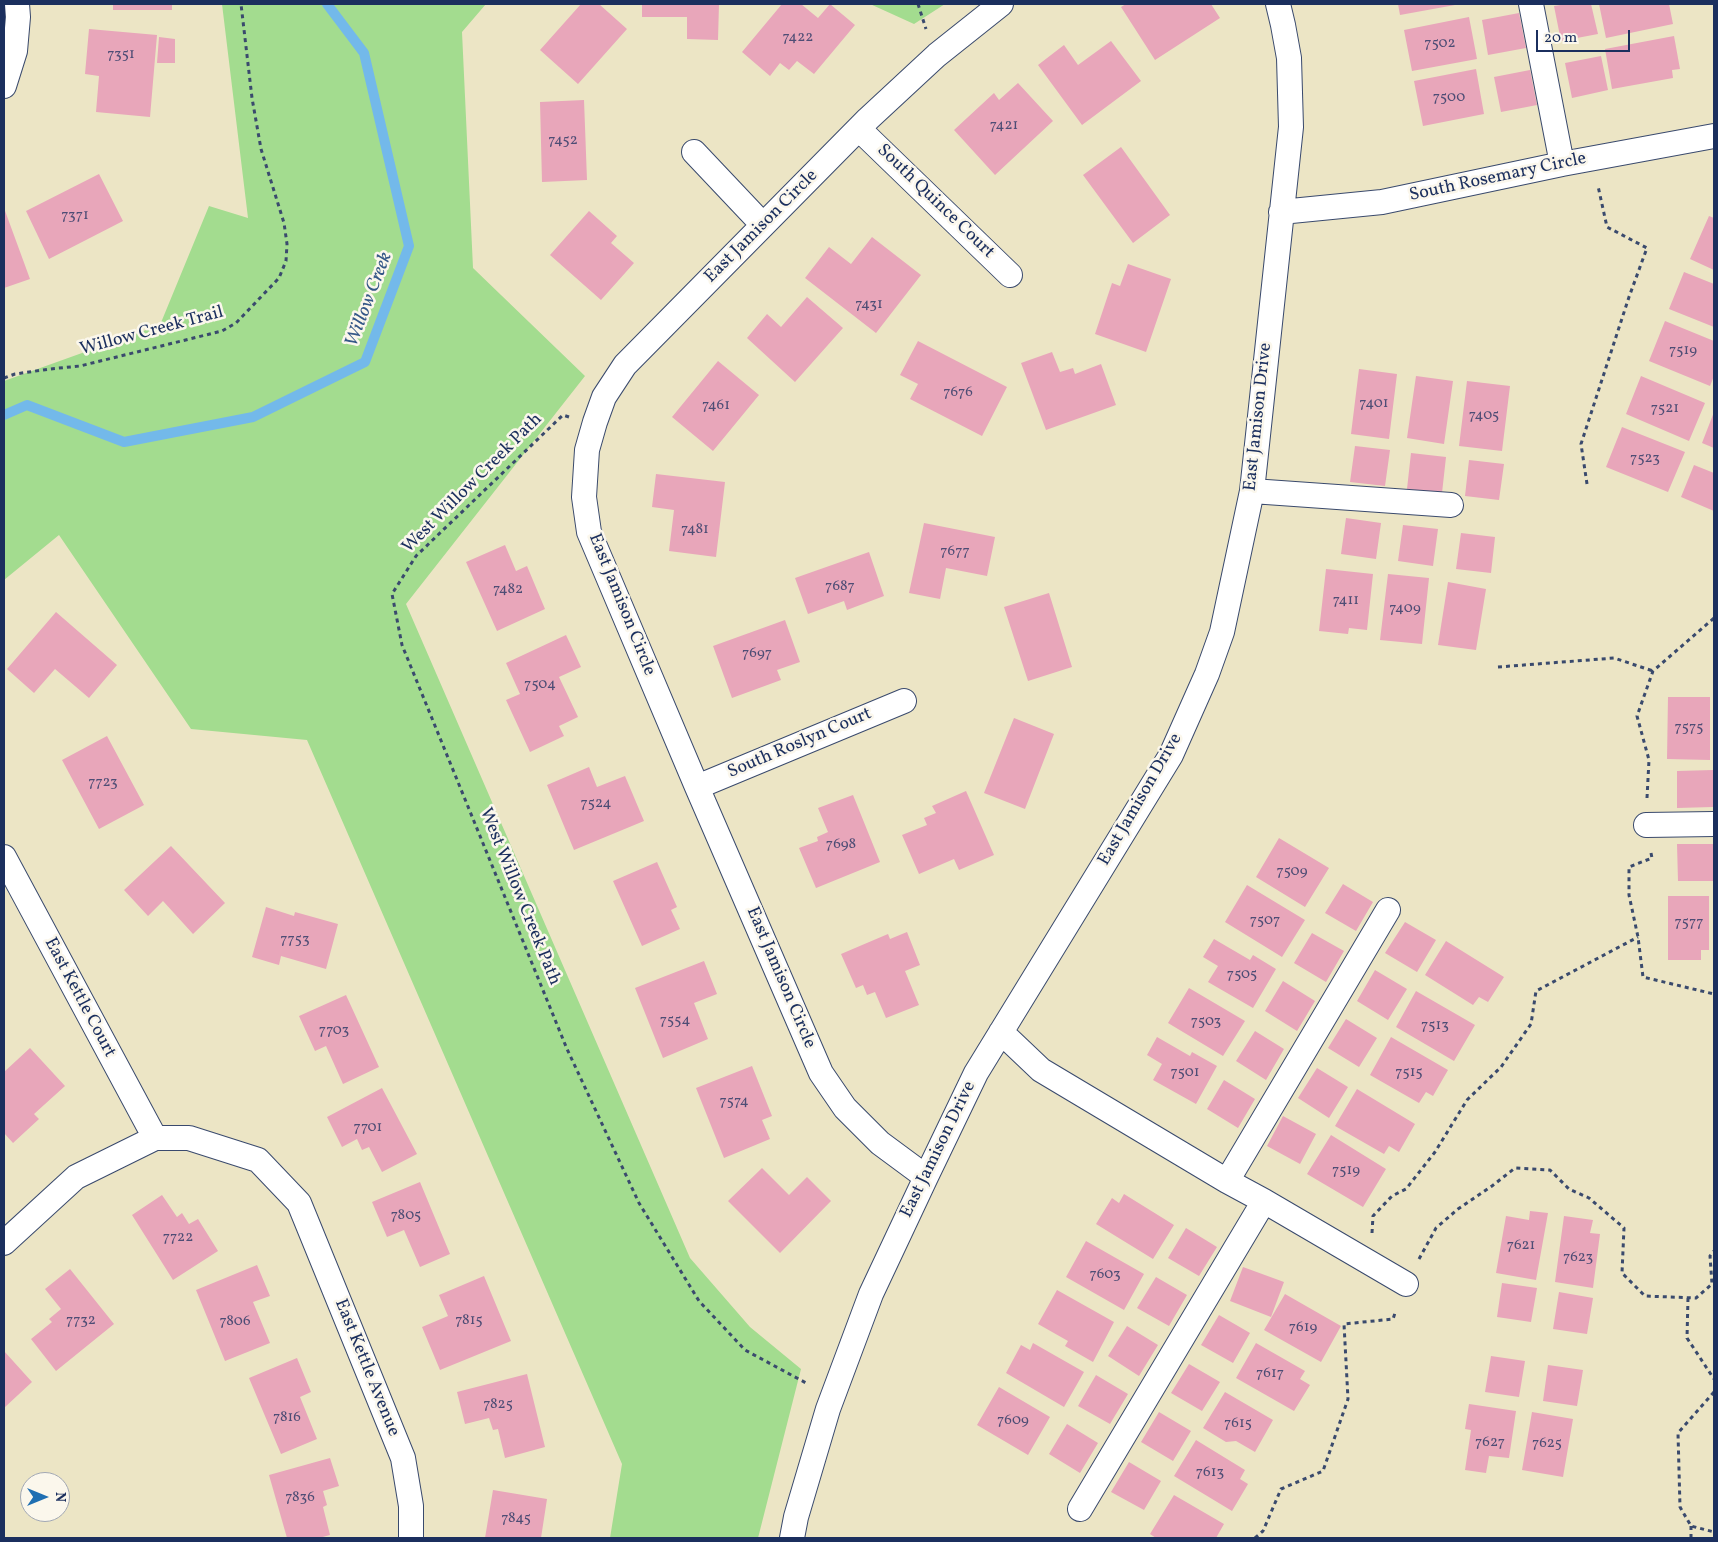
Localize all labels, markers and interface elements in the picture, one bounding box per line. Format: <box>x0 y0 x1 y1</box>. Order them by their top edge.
scale bar <box>1538 20 1632 52</box>
text: 20 m <box>1544 28 1577 49</box>
house number: 7422 <box>783 29 813 47</box>
house number: 7502 <box>1424 35 1456 53</box>
house number: 7351 <box>107 46 135 64</box>
house number: 7500 <box>1433 89 1465 107</box>
house number: 7421 <box>990 117 1018 135</box>
house number: 7452 <box>548 132 578 150</box>
street label: South Quince Court <box>872 140 998 264</box>
street label: South Rosemary Circle <box>1408 149 1588 207</box>
street label: East Jamison Circle <box>701 166 823 288</box>
house number: 7371 <box>61 207 89 225</box>
water label: Willow Creek <box>341 249 399 351</box>
house number: 7431 <box>855 296 883 314</box>
street label: Willow Creek Trail <box>78 302 226 362</box>
street label: East Jamison Drive <box>1240 342 1278 492</box>
house number: 7519 <box>1669 342 1697 360</box>
house number: 7676 <box>943 384 973 402</box>
house number: 7401 <box>1359 395 1389 413</box>
house number: 7461 <box>702 397 730 415</box>
house number: 7521 <box>1651 400 1679 418</box>
house number: 7405 <box>1469 407 1499 425</box>
street label: West Willow Creek Path <box>398 409 548 559</box>
house number: 7523 <box>1630 450 1660 468</box>
house number: 7481 <box>681 521 709 539</box>
street label: East Jamison Circle <box>583 531 659 679</box>
house number: 7677 <box>940 543 970 561</box>
house number: 7687 <box>825 578 855 596</box>
house number: 7482 <box>493 581 523 599</box>
house number: 7411 <box>1333 592 1359 610</box>
house number: 7409 <box>1389 600 1421 618</box>
house number: 7697 <box>742 645 772 663</box>
house number: 7504 <box>524 676 556 694</box>
street label: South Roslyn Court <box>725 704 875 784</box>
house number: 7575 <box>1675 719 1703 737</box>
street label: East Jamison Drive <box>1094 730 1188 870</box>
house number: 7723 <box>88 774 118 792</box>
house number: 7524 <box>580 795 612 813</box>
street label: West Willow Creek Path <box>474 805 564 989</box>
house number: 7698 <box>826 836 856 854</box>
house number: 7509 <box>1276 863 1308 881</box>
street label: East Jamison Circle <box>740 904 820 1052</box>
house number: 7507 <box>1250 912 1280 930</box>
house number: 7577 <box>1674 914 1704 932</box>
house number: 7753 <box>280 931 310 949</box>
street label: East Kettle Court <box>38 934 120 1062</box>
house number: 7505 <box>1227 966 1257 984</box>
house number: 7554 <box>660 1012 690 1030</box>
house number: 7503 <box>1191 1013 1221 1031</box>
house number: 7513 <box>1421 1017 1449 1035</box>
house number: 7703 <box>319 1022 349 1040</box>
house number: 7501 <box>1170 1064 1200 1082</box>
house number: 7515 <box>1395 1064 1423 1082</box>
street label: East Jamison Drive <box>897 1078 981 1222</box>
house number: 7574 <box>719 1093 749 1111</box>
house number: 7701 <box>354 1119 382 1137</box>
house number: 7519 <box>1332 1162 1360 1180</box>
house number: 7805 <box>391 1207 421 1225</box>
house number: 7722 <box>163 1229 193 1247</box>
house number: 7621 <box>1507 1237 1535 1255</box>
house number: 7623 <box>1563 1249 1593 1267</box>
house number: 7603 <box>1089 1266 1121 1284</box>
street label: East Kettle Avenue <box>329 1296 403 1440</box>
house number: 7732 <box>66 1312 96 1330</box>
house number: 7815 <box>455 1312 483 1330</box>
house number: 7806 <box>219 1313 251 1331</box>
house number: 7619 <box>1289 1319 1317 1337</box>
house number: 7617 <box>1256 1365 1284 1383</box>
house number: 7825 <box>483 1396 513 1414</box>
house number: 7816 <box>273 1409 301 1427</box>
house number: 7609 <box>997 1412 1029 1430</box>
house number: 7615 <box>1224 1415 1252 1433</box>
house number: 7627 <box>1475 1434 1505 1452</box>
house number: 7625 <box>1532 1435 1562 1453</box>
house number: 7613 <box>1196 1464 1224 1482</box>
north arrow <box>20 1472 70 1522</box>
house number: 7836 <box>285 1489 315 1507</box>
text: N <box>50 1492 69 1502</box>
house number: 7845 <box>501 1510 531 1528</box>

